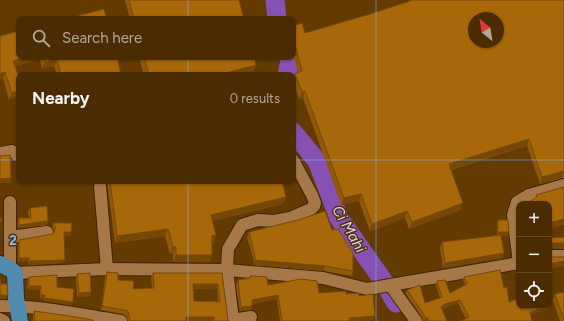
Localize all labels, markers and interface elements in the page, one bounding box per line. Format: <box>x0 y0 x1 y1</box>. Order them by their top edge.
north arrow <box>468 12 504 48</box>
search box <box>16 16 296 60</box>
icon: search <box>30 27 52 49</box>
text: Search here <box>62 29 142 47</box>
text: Nearby <box>32 88 90 108</box>
text: 0 results <box>230 91 280 106</box>
map controls <box>516 201 552 309</box>
button: + <box>516 201 552 237</box>
water label: Ci Mahi <box>328 202 370 256</box>
text: 2 <box>9 233 17 248</box>
button: − <box>516 237 552 273</box>
button: locate <box>516 273 552 309</box>

